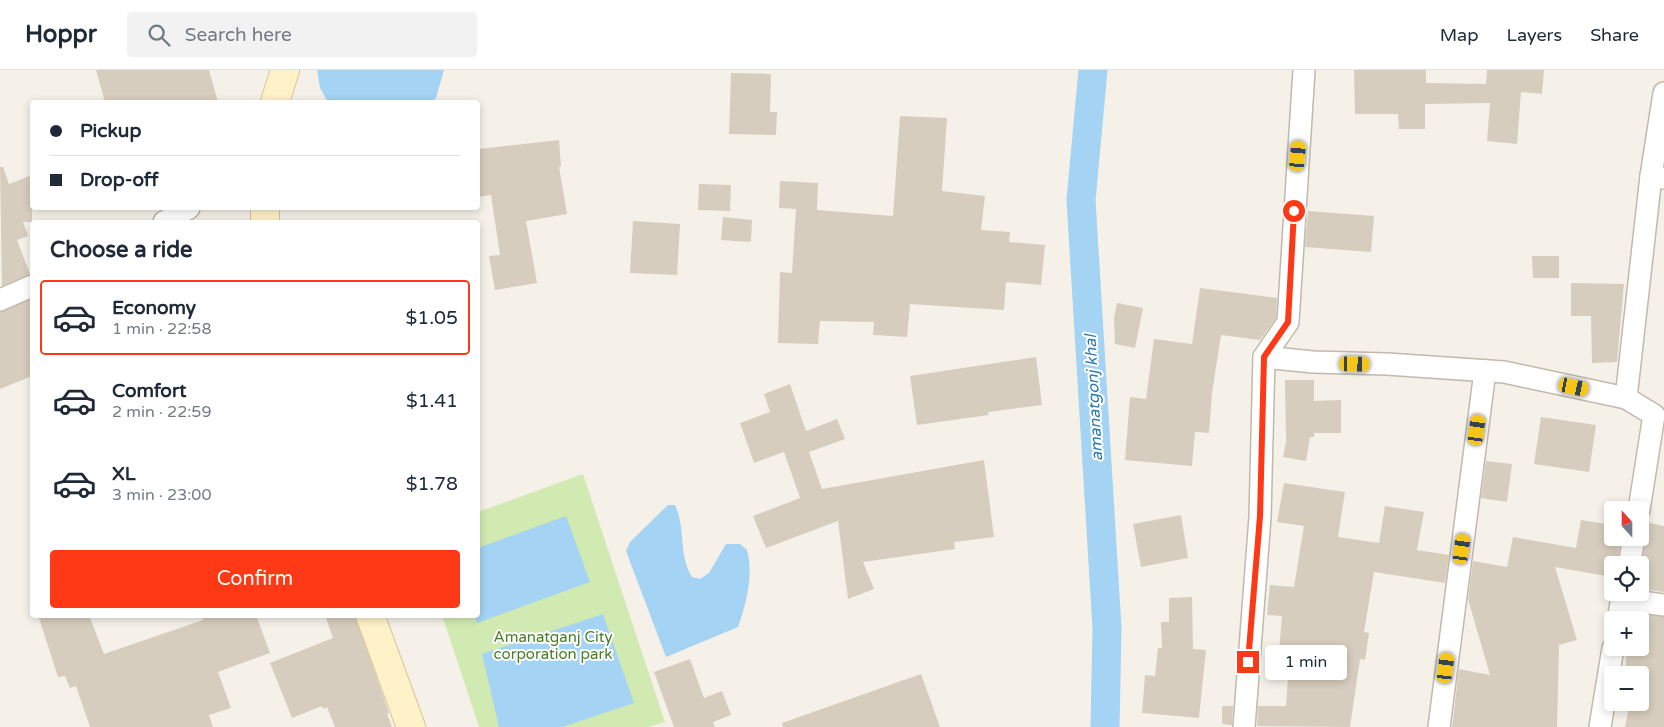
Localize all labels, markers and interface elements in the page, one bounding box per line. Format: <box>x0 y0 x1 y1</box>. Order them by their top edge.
search box <box>127 12 477 57</box>
text: Hoppr <box>25 20 97 49</box>
icon: search <box>145 21 173 49</box>
text: Search here <box>185 24 292 46</box>
text: Map <box>1440 24 1479 46</box>
text: Layers <box>1507 24 1562 46</box>
text: Share <box>1590 24 1639 46</box>
text: Pickup <box>80 120 141 142</box>
car <box>1289 140 1306 172</box>
text: Drop-off <box>80 169 159 191</box>
route start <box>1283 200 1305 222</box>
text: Choose a ride <box>50 237 193 263</box>
icon: car <box>52 295 97 340</box>
text: Economy <box>112 297 196 319</box>
text: $1.05 <box>406 307 458 329</box>
text: 1 min · 22:58 <box>112 319 211 339</box>
water label: amanatgonj khal <box>1081 332 1107 462</box>
car <box>1339 356 1370 372</box>
car <box>1557 377 1590 397</box>
icon: car <box>52 378 97 423</box>
text: Comfort <box>112 380 186 402</box>
text: $1.41 <box>406 390 458 412</box>
text: 2 min · 22:59 <box>112 402 211 422</box>
car <box>1467 414 1486 446</box>
icon: car <box>52 461 97 506</box>
text: XL <box>112 463 136 485</box>
text: $1.78 <box>406 473 458 495</box>
text: 3 min · 23:00 <box>112 485 211 505</box>
north arrow <box>1604 501 1649 546</box>
map controls <box>1604 501 1649 711</box>
car <box>1452 533 1471 565</box>
button: Confirm <box>50 550 460 608</box>
button: locate <box>1604 556 1649 601</box>
button: + <box>1604 611 1649 656</box>
park label: Amanatganj City corporation park <box>494 628 612 663</box>
callout: 1 min <box>1266 644 1348 680</box>
route end <box>1237 651 1259 673</box>
text: 1 min <box>1285 652 1327 672</box>
car <box>1436 652 1455 684</box>
button: − <box>1604 666 1649 711</box>

